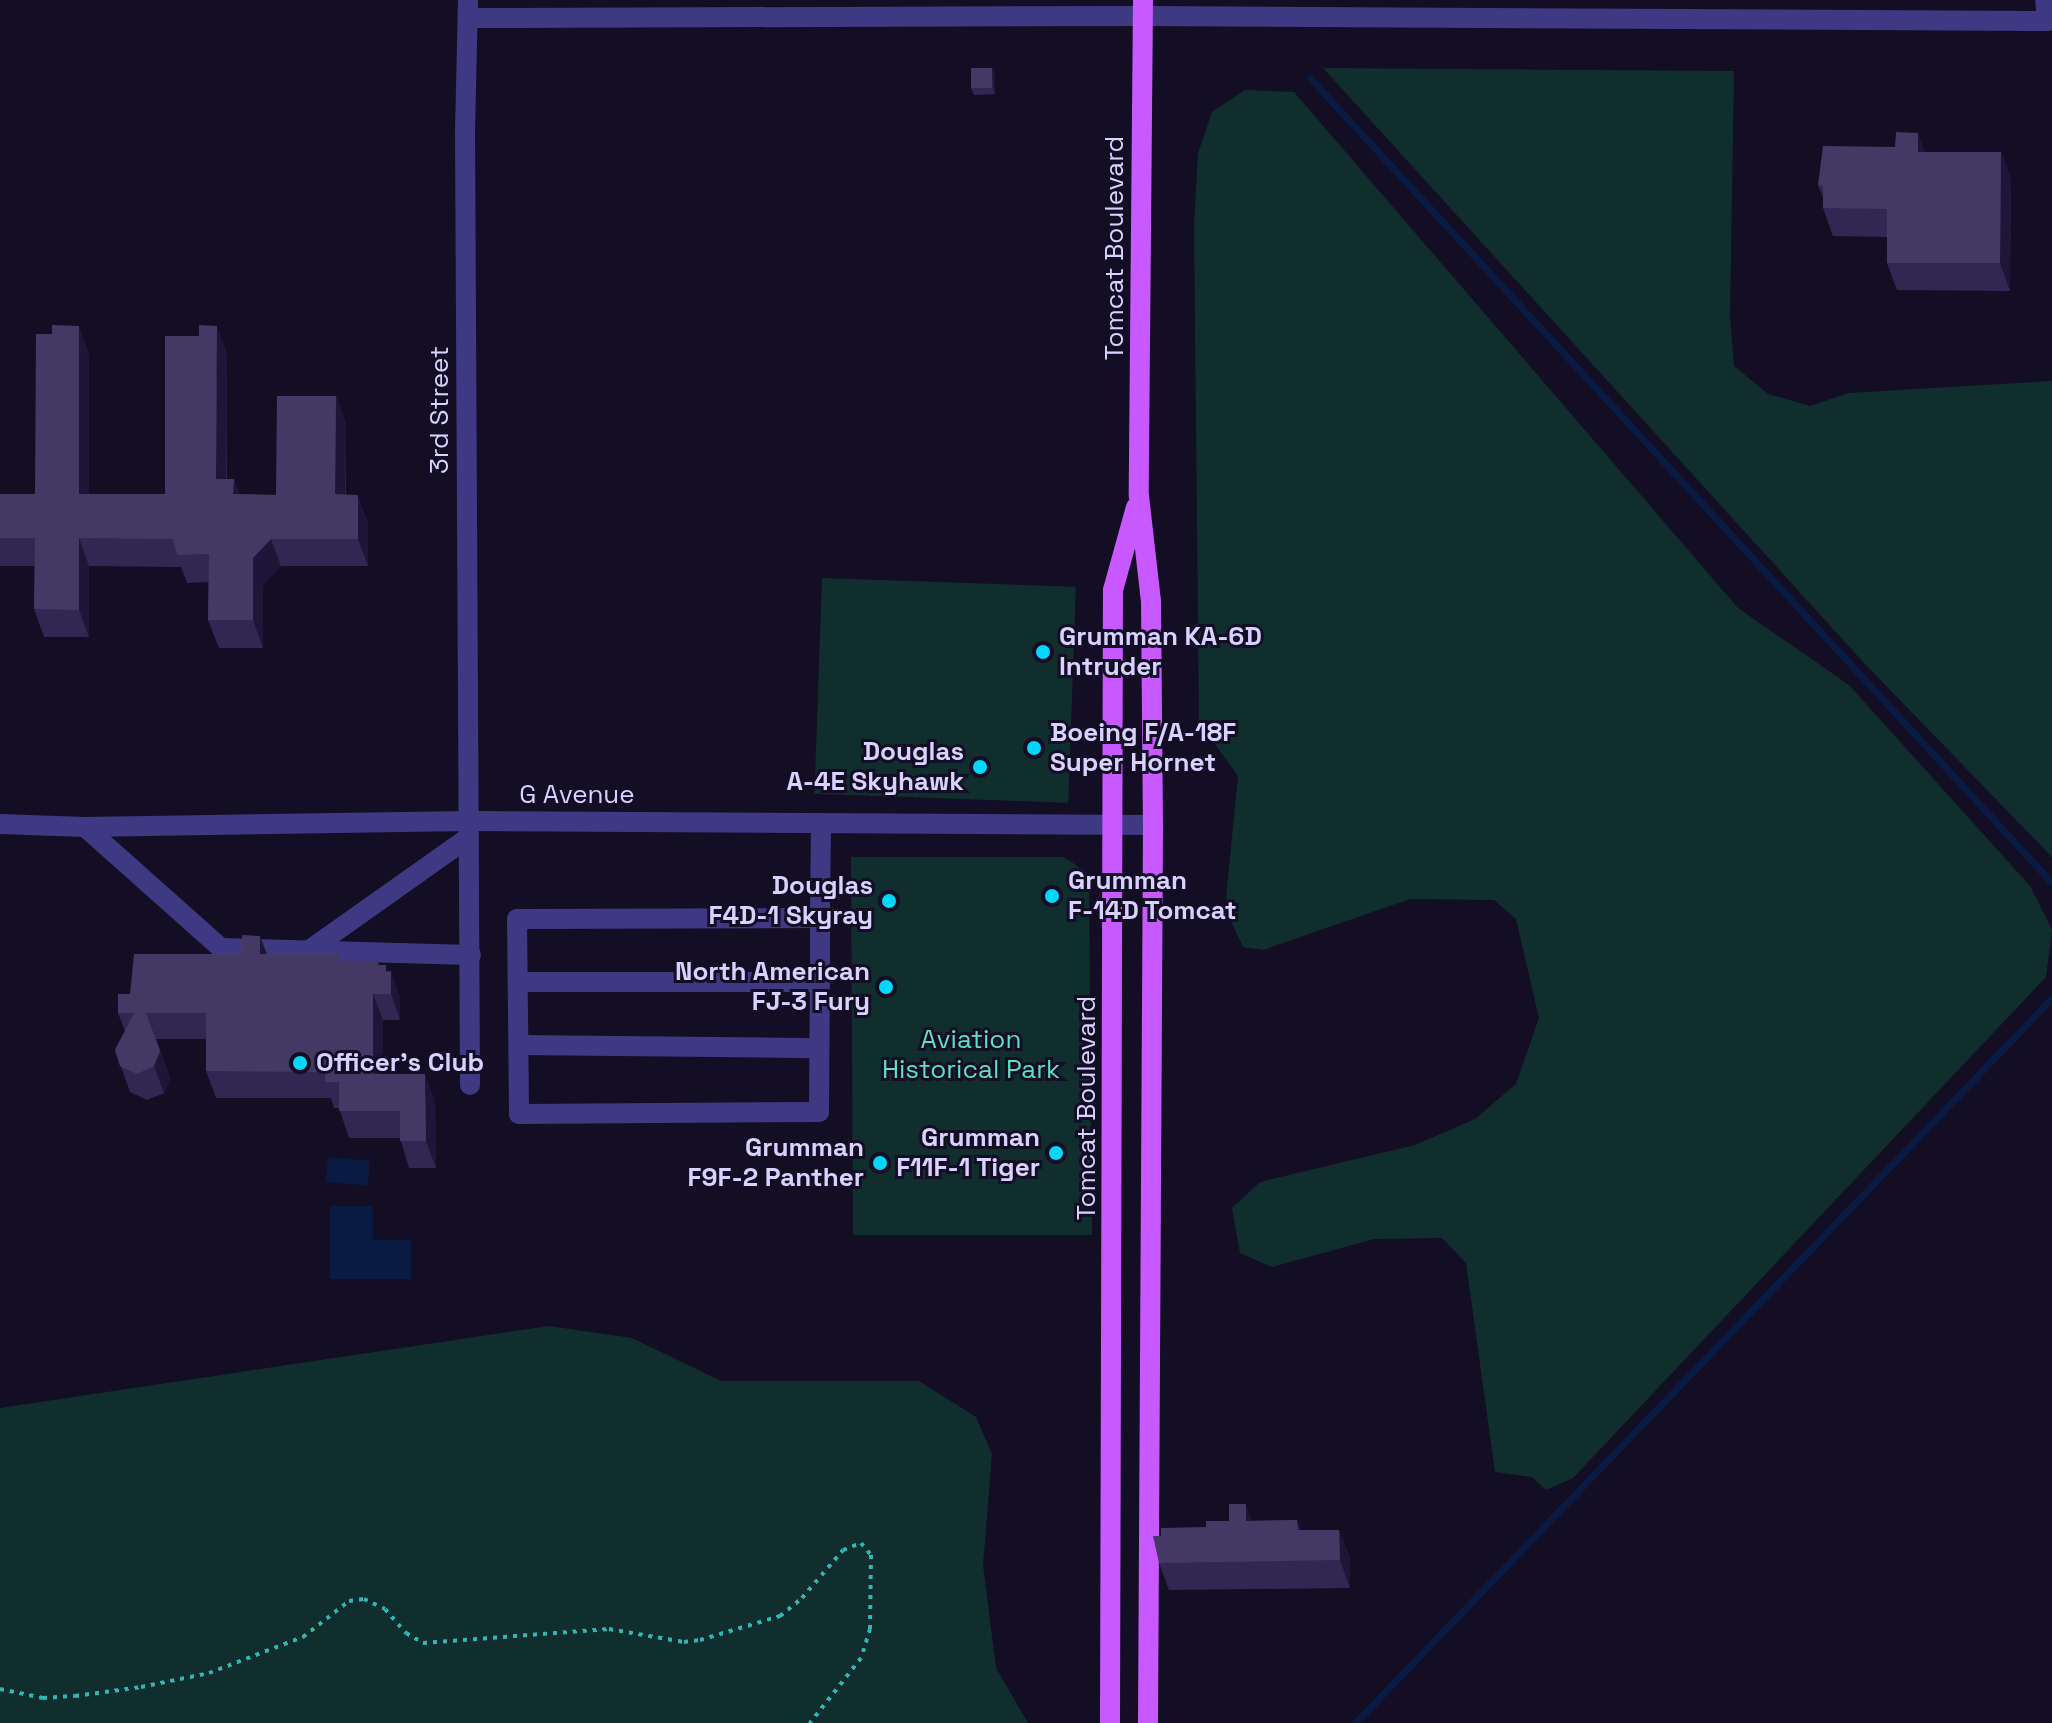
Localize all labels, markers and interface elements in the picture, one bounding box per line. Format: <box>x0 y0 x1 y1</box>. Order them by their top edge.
street label: Tomcat Boulevard <box>1099 136 1131 360</box>
street label: 3rd Street <box>424 346 456 474</box>
place label: Grumman KA-6D Intruder <box>1059 621 1262 682</box>
marker: Grumman KA-6D Intruder <box>1034 643 1052 661</box>
place label: Boeing F/A-18F Super Hornet <box>1050 717 1236 778</box>
place label: Douglas A-4E Skyhawk <box>786 736 964 798</box>
marker: Boeing F/A-18F Super Hornet <box>1025 739 1043 757</box>
marker: Douglas A-4E Skyhawk <box>971 758 989 776</box>
street label: G Avenue <box>519 779 635 811</box>
place label: Grumman F-14D Tomcat <box>1068 865 1237 926</box>
place label: Douglas F4D-1 Skyray <box>709 870 873 932</box>
marker: Grumman F-14D Tomcat <box>1043 887 1061 905</box>
marker: Douglas F4D-1 Skyray <box>880 892 898 910</box>
place label: North American FJ-3 Fury <box>675 956 870 1018</box>
marker: North American FJ-3 Fury <box>877 978 895 996</box>
street label: Tomcat Boulevard <box>1071 996 1103 1220</box>
park label: Aviation Historical Park <box>882 1024 1060 1086</box>
place label: Officer's Club <box>316 1047 484 1079</box>
marker: Officer's Club <box>291 1054 309 1072</box>
place label: Grumman F11F-1 Tiger <box>895 1122 1040 1184</box>
place label: Grumman F9F-2 Panther <box>688 1132 864 1194</box>
marker: Grumman F11F-1 Tiger <box>1047 1144 1065 1162</box>
marker: Grumman F9F-2 Panther <box>871 1154 889 1172</box>

